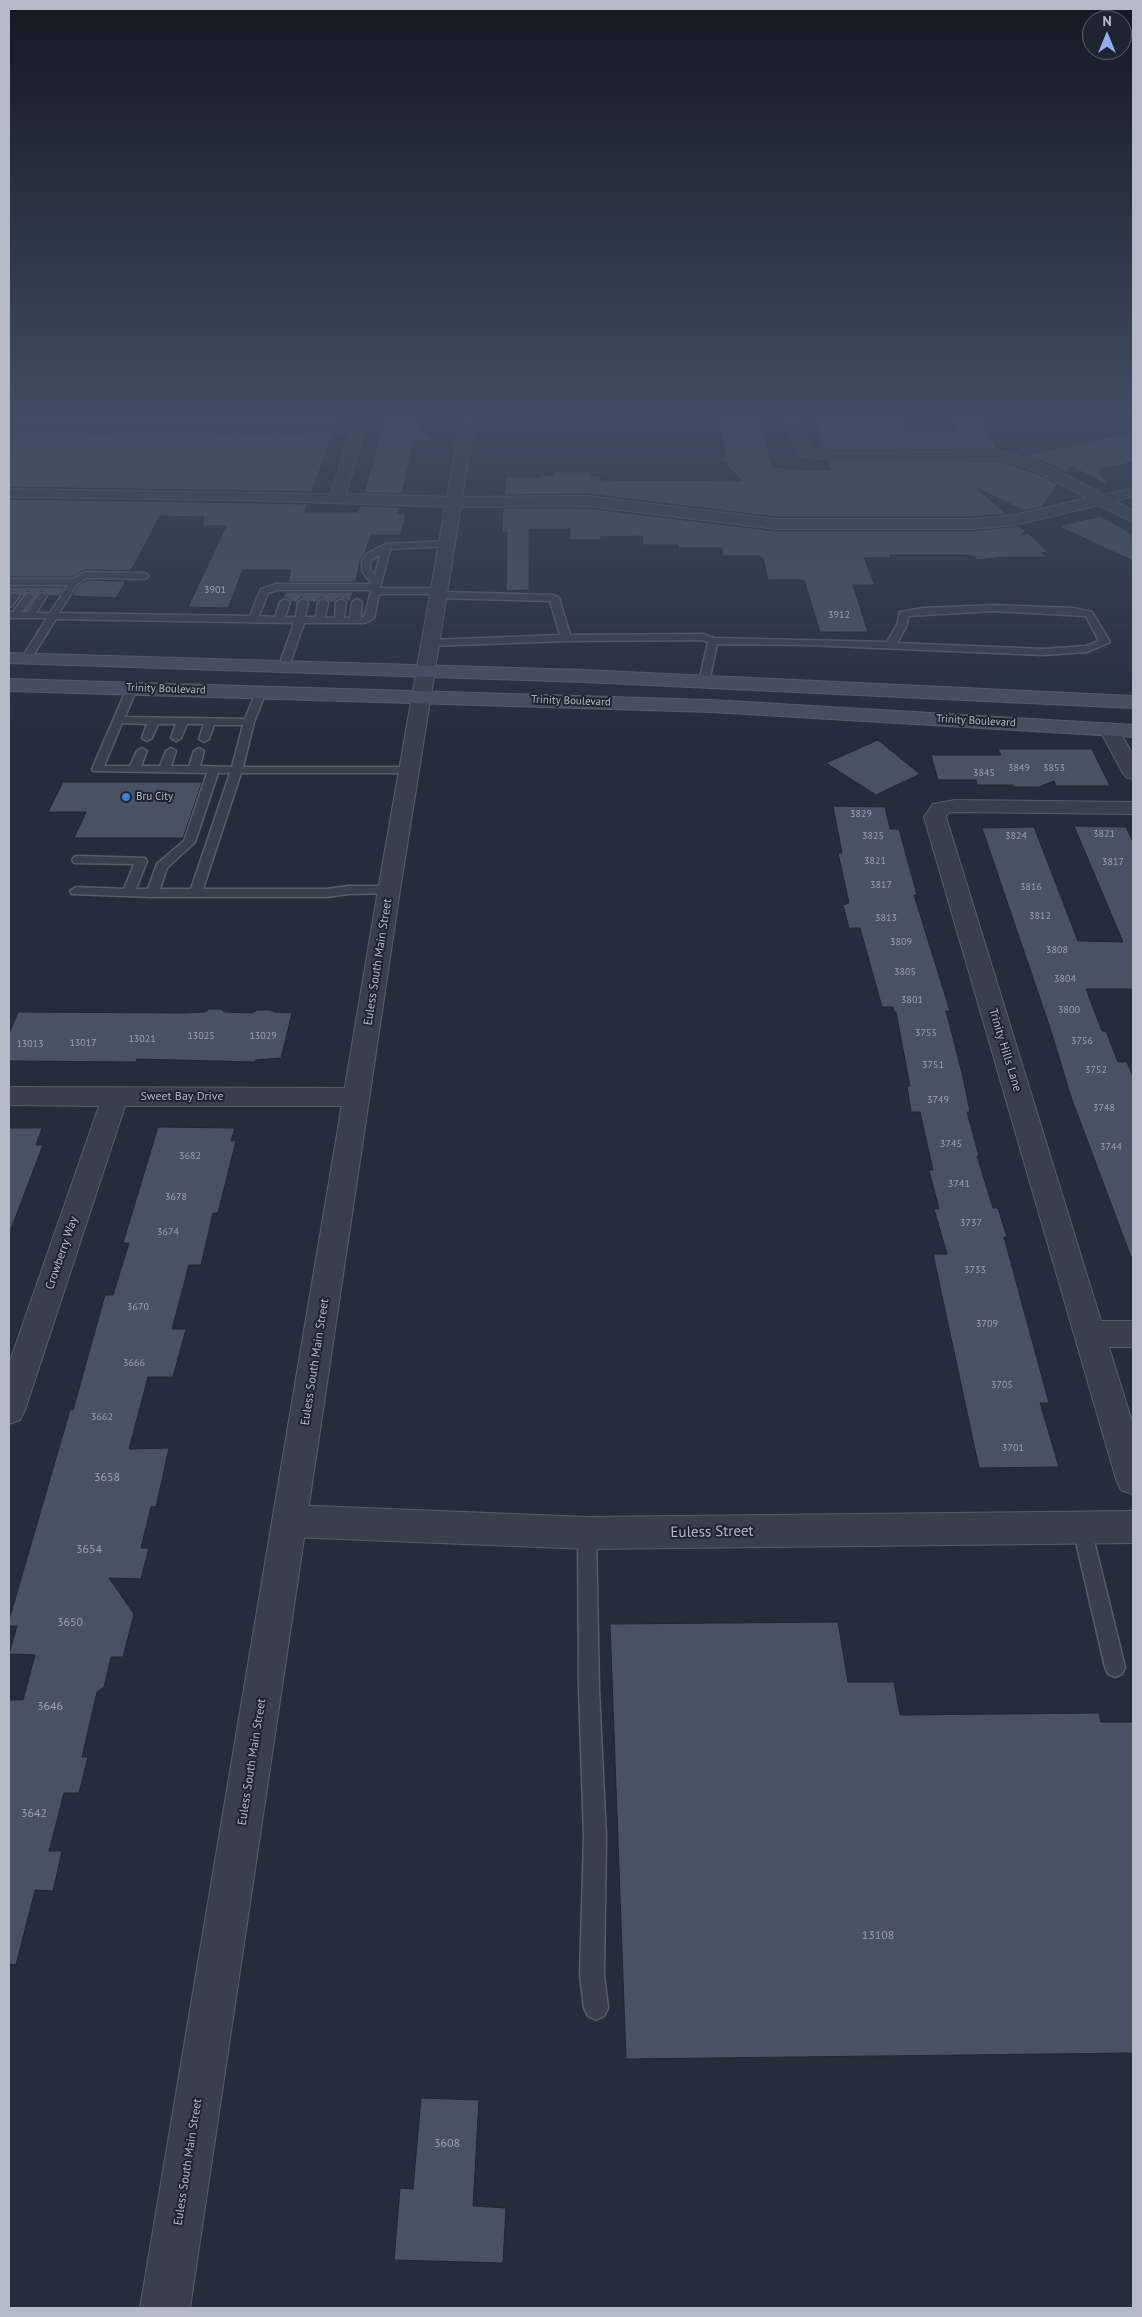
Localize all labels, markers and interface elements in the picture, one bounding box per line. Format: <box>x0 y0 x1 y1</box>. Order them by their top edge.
north arrow <box>1082 10 1132 60</box>
text: N <box>1102 12 1112 30</box>
house number: 3901 <box>204 584 226 596</box>
house number: 3912 <box>828 609 850 621</box>
street label: Trinity Boulevard <box>126 681 206 697</box>
street label: Trinity Boulevard <box>531 693 611 709</box>
street label: Trinity Boulevard <box>936 712 1016 730</box>
house number: 3849 <box>1008 762 1030 774</box>
house number: 3853 <box>1043 762 1065 774</box>
house number: 3845 <box>973 767 995 779</box>
place label: Bru City <box>136 790 173 804</box>
marker: Bru City <box>120 791 132 803</box>
house number: 3829 <box>850 808 872 820</box>
house number: 3821 <box>1093 828 1115 840</box>
house number: 3825 <box>862 830 884 842</box>
house number: 3824 <box>1005 830 1027 842</box>
house number: 3821 <box>864 855 886 867</box>
house number: 3817 <box>1102 856 1124 868</box>
house number: 3817 <box>870 879 892 891</box>
house number: 3816 <box>1020 881 1042 893</box>
street label: Euless South Main Street <box>361 898 395 1026</box>
house number: 3812 <box>1029 910 1051 922</box>
house number: 3813 <box>875 912 897 924</box>
house number: 3809 <box>890 936 912 948</box>
house number: 3808 <box>1046 944 1068 956</box>
house number: 3805 <box>894 966 916 978</box>
house number: 3804 <box>1054 973 1076 985</box>
house number: 3801 <box>901 994 923 1006</box>
house number: 3800 <box>1058 1004 1080 1016</box>
street label: Trinity Hills Lane <box>985 1007 1025 1093</box>
house number: 3755 <box>915 1027 937 1039</box>
house number: 13025 <box>187 1030 215 1042</box>
house number: 13029 <box>249 1030 277 1042</box>
house number: 13021 <box>128 1033 156 1045</box>
house number: 3756 <box>1071 1035 1093 1047</box>
house number: 13017 <box>69 1037 97 1049</box>
house number: 13013 <box>16 1038 44 1050</box>
house number: 3751 <box>922 1059 944 1071</box>
house number: 3752 <box>1085 1064 1107 1076</box>
street label: Sweet Bay Drive <box>140 1090 224 1104</box>
house number: 3749 <box>927 1094 949 1106</box>
house number: 3748 <box>1093 1102 1115 1114</box>
house number: 3745 <box>940 1138 962 1150</box>
house number: 3744 <box>1100 1141 1122 1153</box>
house number: 3682 <box>179 1150 201 1162</box>
house number: 3741 <box>948 1178 970 1190</box>
house number: 3678 <box>165 1191 187 1203</box>
street label: Crowberry Way <box>43 1215 81 1291</box>
house number: 3737 <box>960 1217 982 1229</box>
house number: 3674 <box>157 1226 179 1238</box>
house number: 3733 <box>964 1264 986 1276</box>
street label: Euless South Main Street <box>298 1298 332 1426</box>
house number: 3670 <box>127 1301 149 1313</box>
house number: 3709 <box>976 1318 998 1330</box>
house number: 3666 <box>123 1357 145 1369</box>
house number: 3705 <box>991 1379 1013 1391</box>
house number: 3662 <box>91 1411 113 1423</box>
house number: 3701 <box>1002 1442 1024 1454</box>
house number: 3658 <box>94 1471 120 1485</box>
street label: Euless Street <box>670 1522 754 1542</box>
house number: 3654 <box>76 1543 102 1557</box>
house number: 3650 <box>57 1616 83 1630</box>
street label: Euless South Main Street <box>235 1698 269 1826</box>
house number: 3646 <box>37 1700 63 1714</box>
house number: 3642 <box>21 1807 47 1821</box>
house number: 13108 <box>862 1929 894 1943</box>
street label: Euless South Main Street <box>171 2098 205 2226</box>
house number: 3608 <box>434 2137 460 2151</box>

